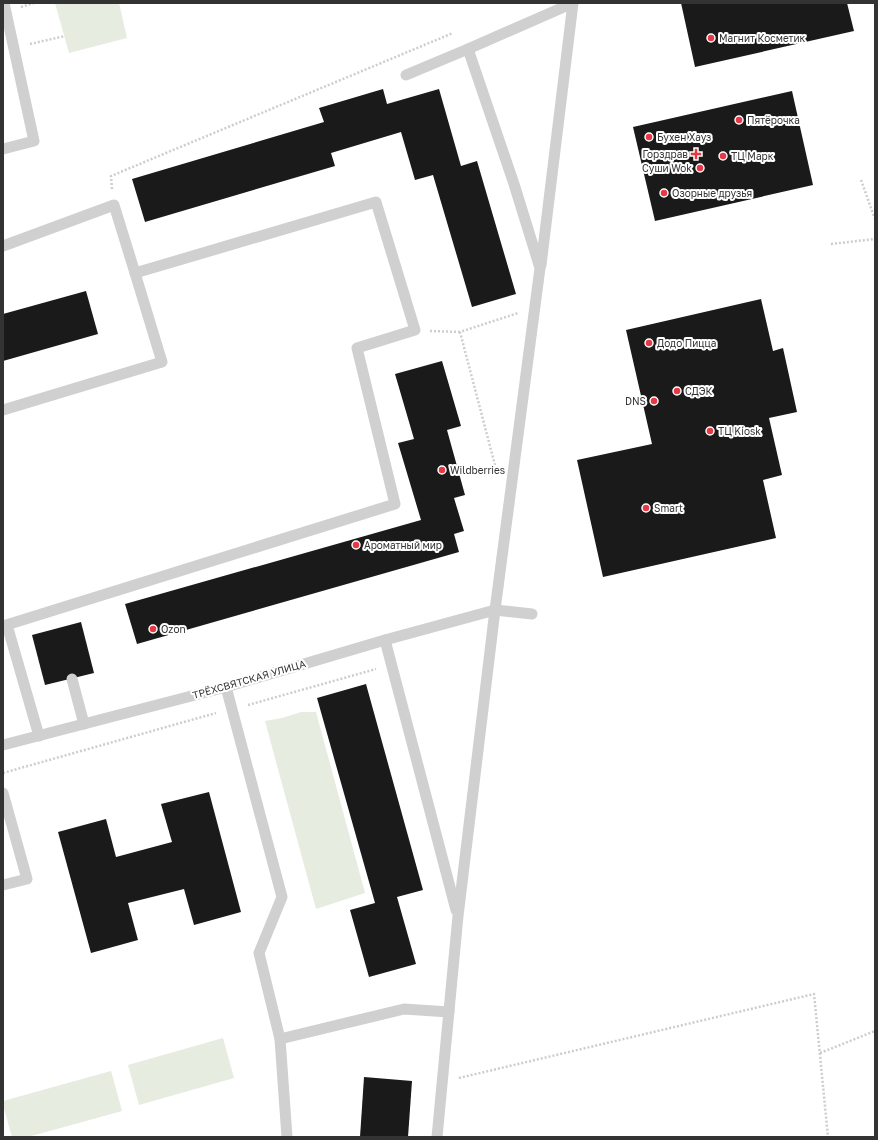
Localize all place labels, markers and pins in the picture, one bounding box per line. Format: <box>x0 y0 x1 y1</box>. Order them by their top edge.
place label: Магнит Косметик <box>719 32 806 44</box>
marker: Магнит Косметик <box>706 33 716 43</box>
place label: Пятёрочка <box>747 114 800 126</box>
marker: Пятёрочка <box>734 115 744 125</box>
place label: Бухен Хауз <box>657 131 711 143</box>
marker: Бухен Хауз <box>644 132 654 142</box>
place label: Горздрав <box>643 148 688 160</box>
marker: Горздрав <box>691 149 701 159</box>
place label: ТЦ Марк <box>731 150 774 162</box>
marker: ТЦ Марк <box>718 151 728 161</box>
place label: Суши Wok <box>642 162 692 174</box>
marker: Суши Wok <box>695 163 705 173</box>
place label: Озорные друзья <box>672 187 752 199</box>
marker: Озорные друзья <box>659 188 669 198</box>
place label: Додо Пицца <box>657 337 716 349</box>
marker: Додо Пицца <box>644 338 654 348</box>
place label: СДЭК <box>685 385 713 397</box>
marker: СДЭК <box>672 386 682 396</box>
place label: DNS <box>625 395 646 407</box>
marker: DNS <box>649 396 659 406</box>
place label: ТЦ Kiosk <box>718 425 761 437</box>
marker: ТЦ Kiosk <box>705 426 715 436</box>
place label: Wildberries <box>450 464 505 476</box>
marker: Wildberries <box>437 465 447 475</box>
place label: Smart <box>654 502 683 514</box>
marker: Smart <box>641 503 651 513</box>
place label: Ароматный мир <box>364 539 442 551</box>
marker: Ароматный мир <box>351 540 361 550</box>
place label: Ozon <box>161 623 186 635</box>
marker: Ozon <box>148 624 158 634</box>

